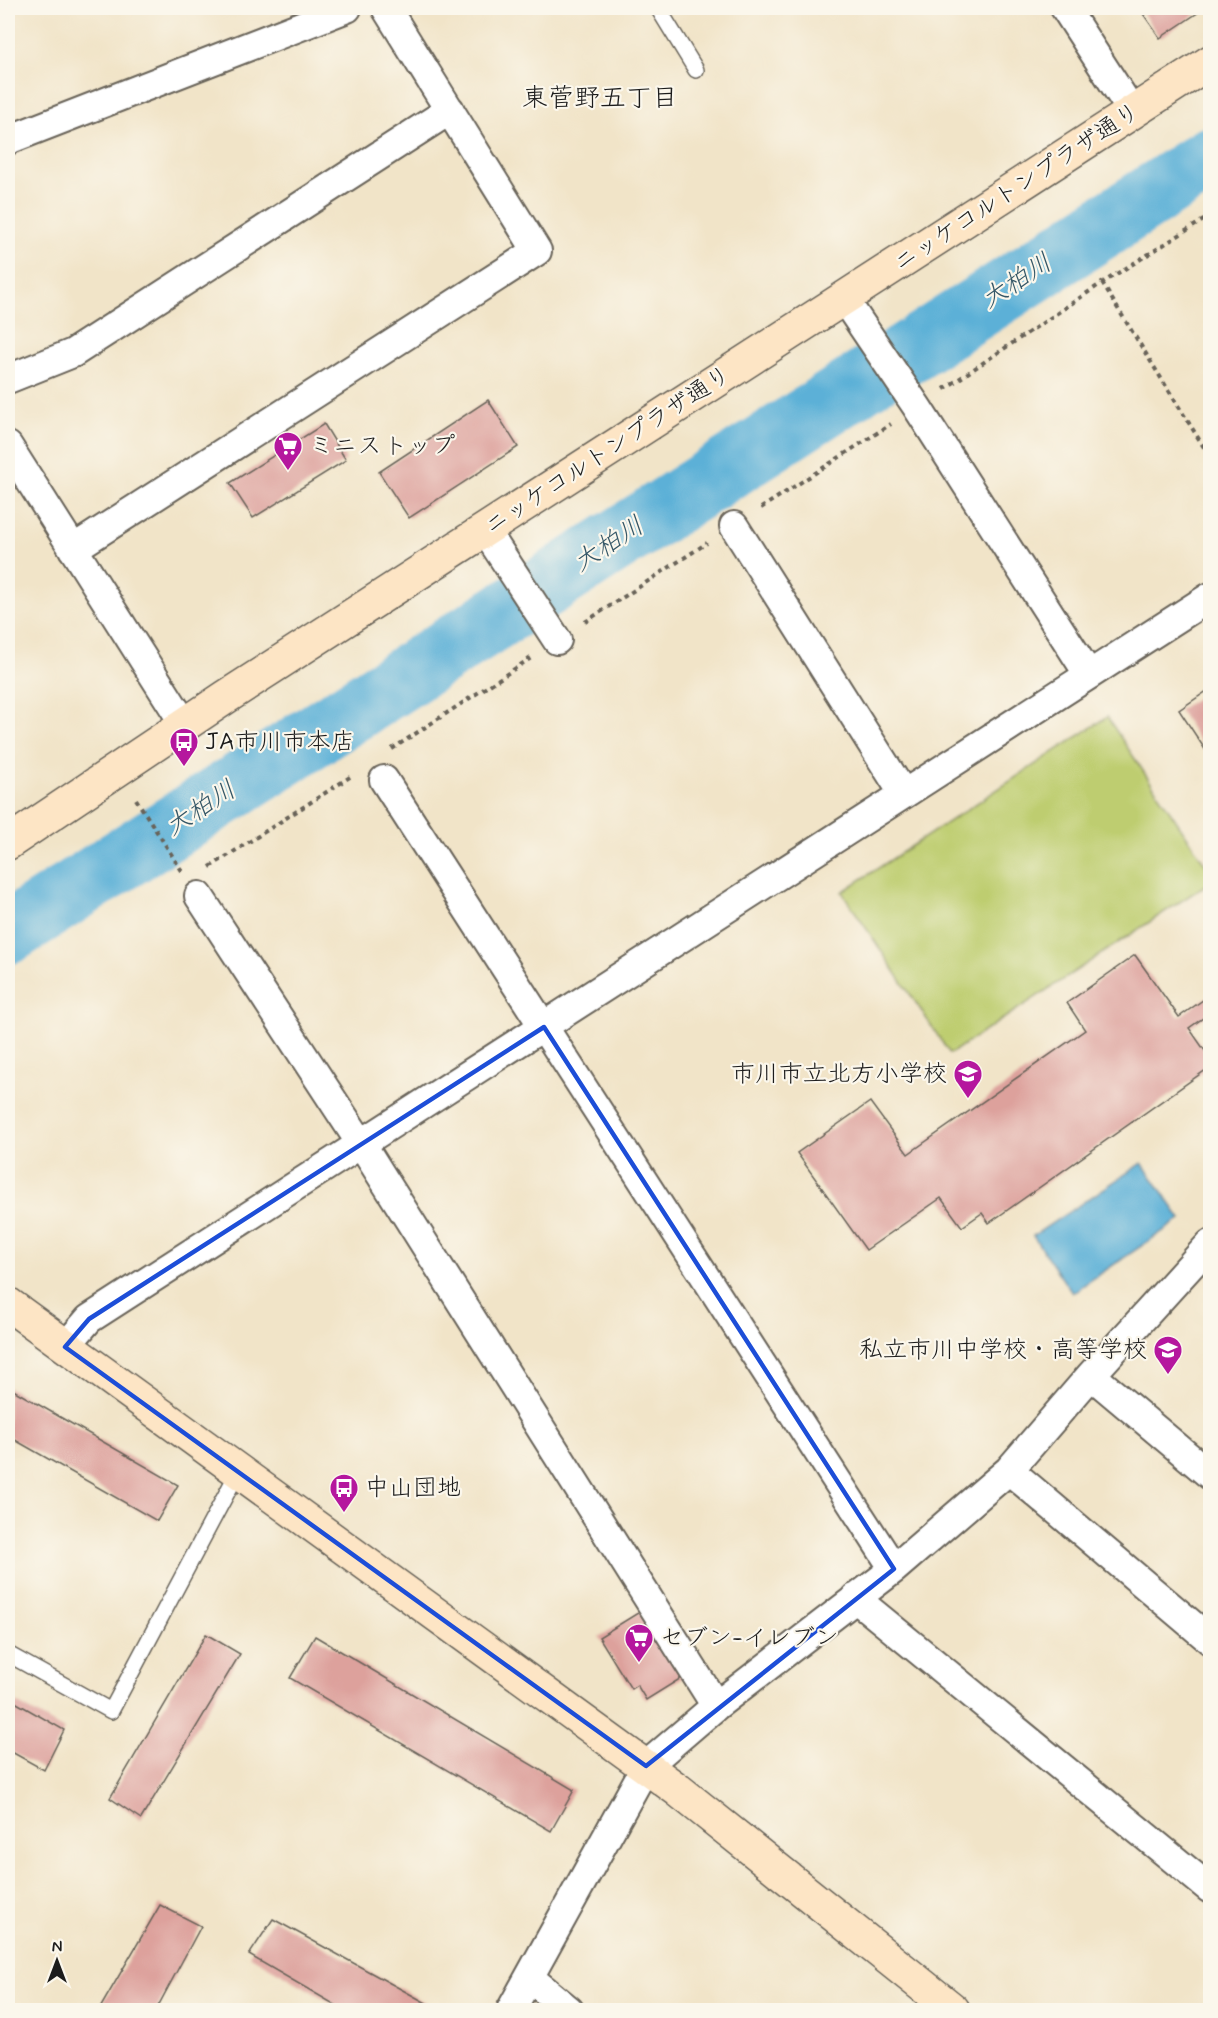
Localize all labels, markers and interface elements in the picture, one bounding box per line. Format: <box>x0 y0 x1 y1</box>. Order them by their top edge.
district label: 東菅野五丁目 <box>522 82 678 116</box>
street label: ニッケコルトンプラザ通り <box>888 97 1146 279</box>
water label: 大柏川 <box>975 246 1059 318</box>
street label: ニッケコルトンプラザ通り <box>479 360 737 542</box>
supermarket icon: ミニストップ <box>272 430 304 472</box>
place label: ミニストップ <box>309 431 455 462</box>
water label: 大柏川 <box>567 509 651 581</box>
bus stop icon: JA市川市本店 <box>168 726 200 768</box>
place label: JA市川市本店 <box>205 727 355 758</box>
water label: 大柏川 <box>159 773 243 845</box>
school or university icon: 市川市立北方小学校 <box>952 1058 984 1100</box>
place label: 市川市立北方小学校 <box>731 1059 947 1090</box>
school or university icon: 私立市川中学校・高等学校 <box>1152 1334 1184 1376</box>
place label: 私立市川中学校・高等学校 <box>859 1335 1147 1366</box>
bus stop icon: 中山団地 <box>328 1472 360 1514</box>
place label: 中山団地 <box>365 1473 461 1504</box>
supermarket icon: セブン-イレブン <box>623 1622 655 1664</box>
place label: セブン-イレブン <box>660 1623 839 1654</box>
north arrow <box>27 1931 87 1991</box>
text: N <box>52 1937 62 1958</box>

